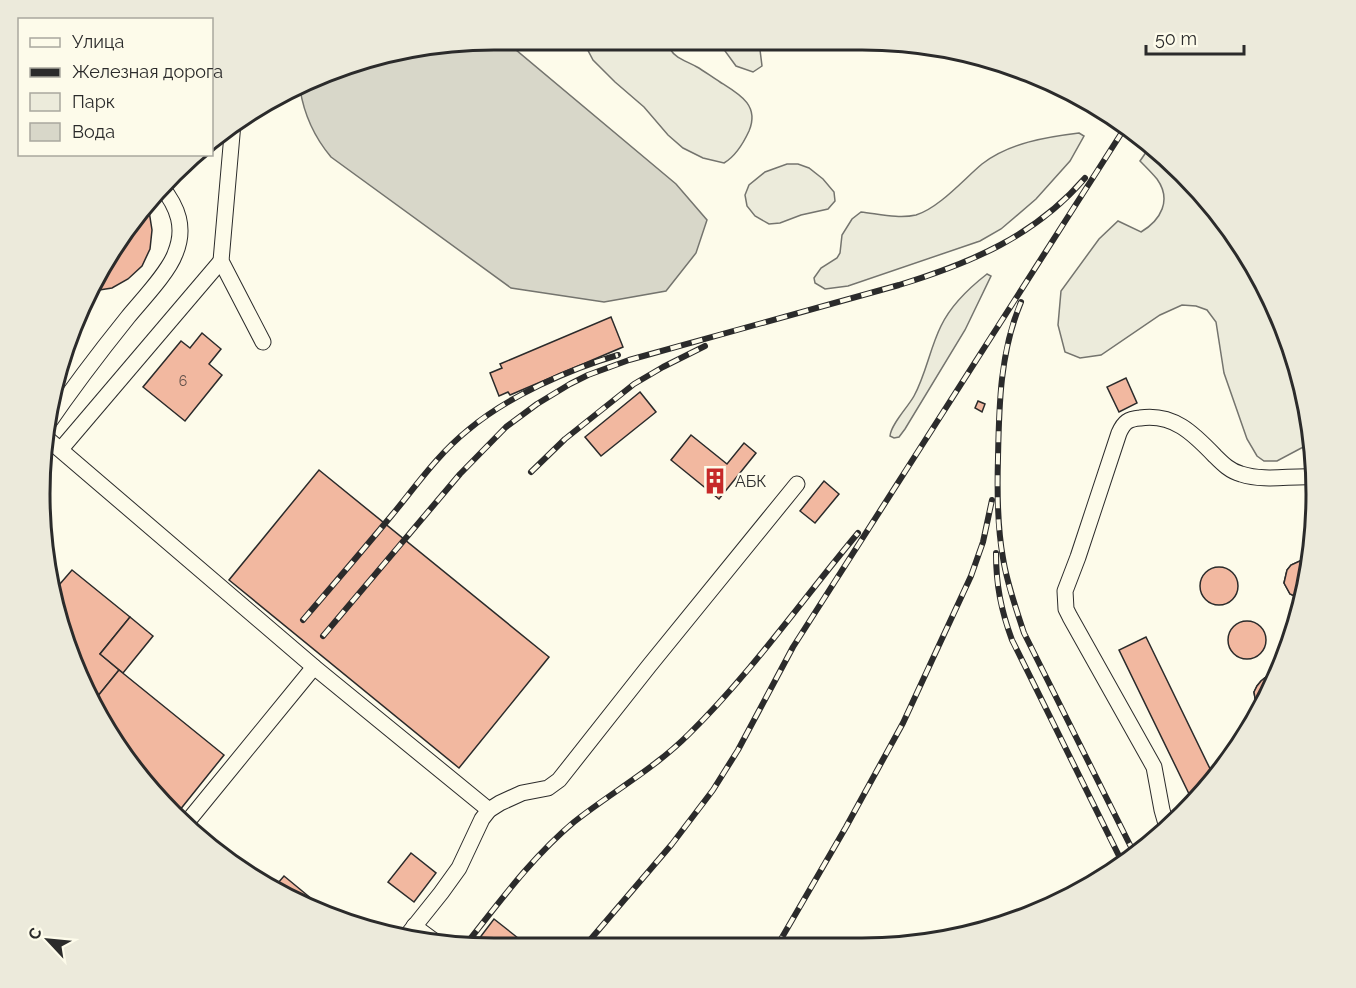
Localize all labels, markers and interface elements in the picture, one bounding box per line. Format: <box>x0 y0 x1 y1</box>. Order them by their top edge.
legend <box>18 18 213 156</box>
scale bar <box>1146 18 1244 56</box>
text: 50 m <box>1155 28 1197 49</box>
text: Улица <box>72 31 124 52</box>
text: Железная дорога <box>72 61 223 82</box>
text: Парк <box>72 91 115 112</box>
text: Вода <box>72 121 115 142</box>
house number: 6 <box>179 373 187 389</box>
building icon: АБК <box>700 466 730 496</box>
place label: АБК <box>735 472 766 491</box>
north arrow <box>18 910 78 970</box>
text: С <box>24 925 46 943</box>

